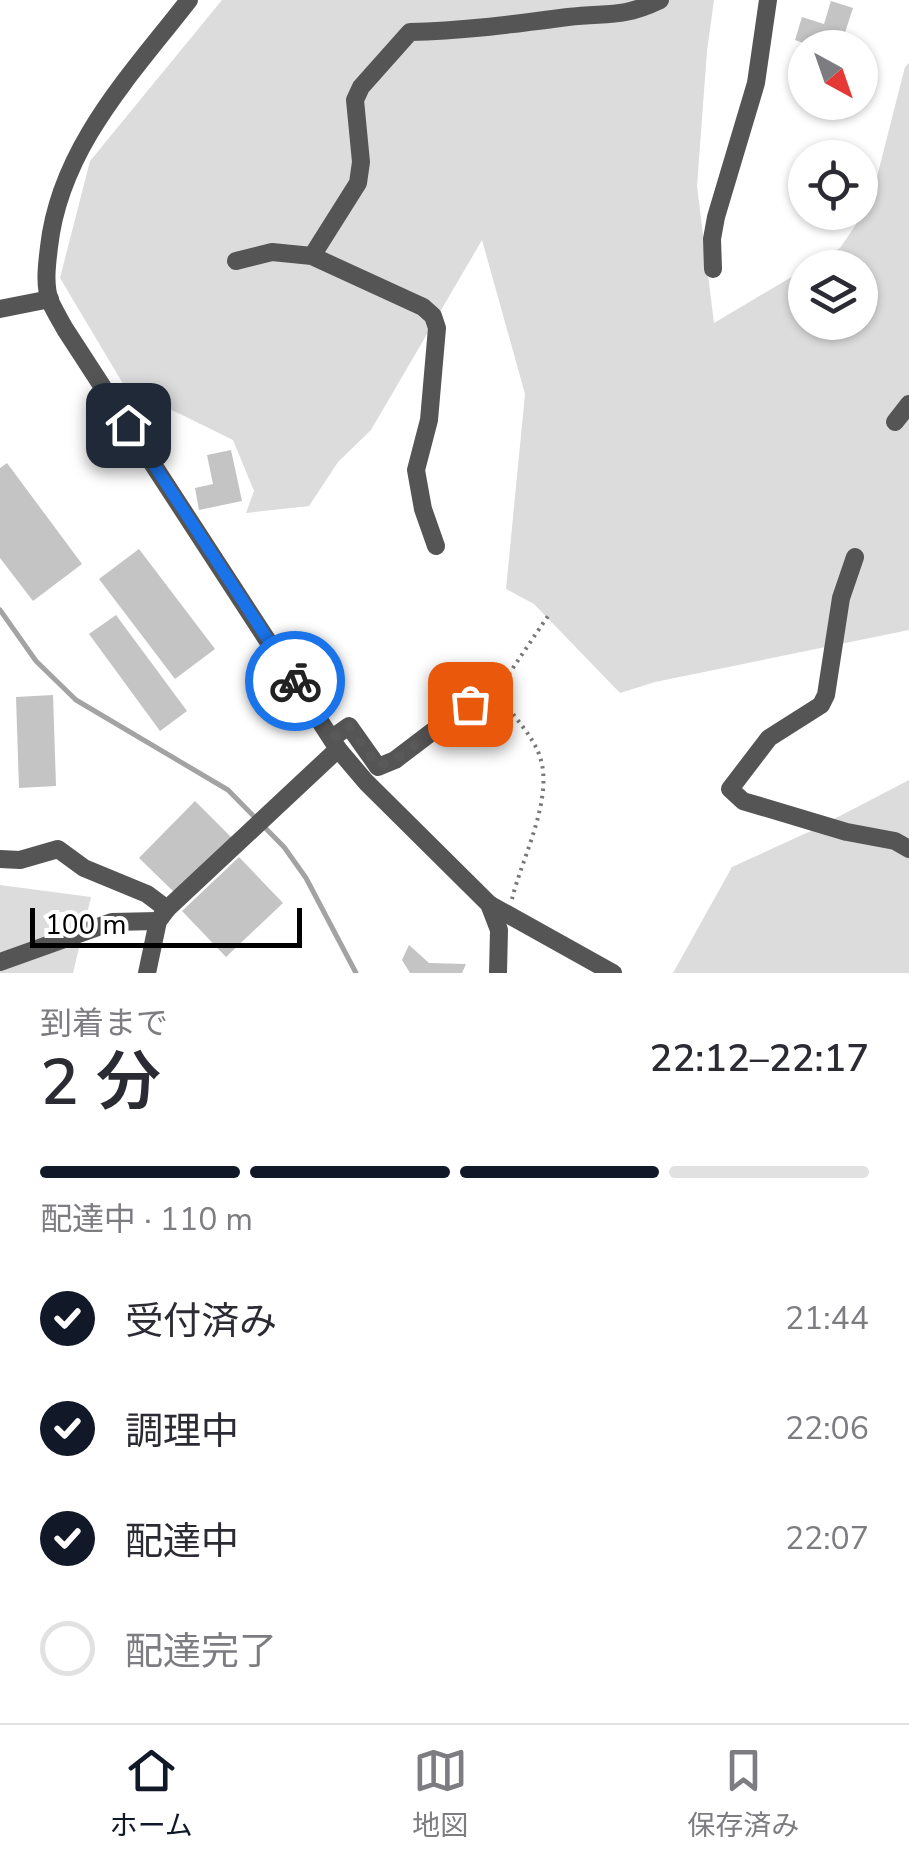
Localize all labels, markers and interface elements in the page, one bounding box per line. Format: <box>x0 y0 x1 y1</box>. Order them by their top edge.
north arrow <box>788 30 878 120</box>
map controls <box>788 30 878 340</box>
button: locate <box>788 140 878 230</box>
button: layers <box>788 250 878 340</box>
pin <box>86 383 171 468</box>
icon: home <box>101 398 156 453</box>
courier <box>245 631 345 731</box>
icon: bike <box>268 654 323 709</box>
pin <box>428 662 513 747</box>
icon: bag <box>443 677 498 732</box>
scale bar <box>30 903 302 948</box>
text: 100 m <box>45 906 127 944</box>
text: 到着まで <box>40 1002 168 1045</box>
text: 22:12–22:17 <box>650 1033 869 1084</box>
text: 2 分 <box>40 1038 161 1127</box>
text: 配達中 · 110 m <box>40 1198 253 1241</box>
icon: check <box>40 1291 95 1346</box>
text: 受付済み <box>125 1296 277 1347</box>
text: 21:44 <box>785 1297 869 1340</box>
icon: check <box>40 1401 95 1456</box>
text: 調理中 <box>125 1406 239 1457</box>
text: 22:06 <box>785 1407 869 1450</box>
icon: check <box>40 1511 95 1566</box>
text: 配達中 <box>125 1516 239 1567</box>
text: 22:07 <box>785 1517 869 1560</box>
text: 配達完了 <box>125 1626 277 1677</box>
tab: ホーム <box>110 1743 193 1845</box>
tab: 地図 <box>412 1743 468 1845</box>
tab: 保存済み <box>687 1743 799 1845</box>

